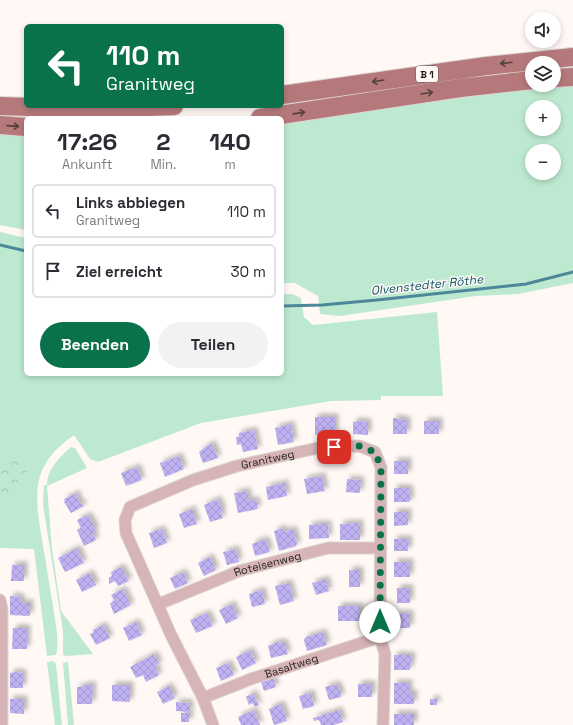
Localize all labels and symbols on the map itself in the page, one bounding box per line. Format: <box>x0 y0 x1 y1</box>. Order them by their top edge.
one-way arrow <box>500 60 513 67</box>
road number: B 1 <box>416 66 438 82</box>
one-way arrow <box>371 78 384 86</box>
one-way arrow <box>420 89 433 97</box>
one-way arrow <box>292 109 305 117</box>
one-way arrow <box>6 122 19 129</box>
water label: Olvenstedter Röthe <box>370 271 485 299</box>
pin <box>317 430 351 464</box>
street label: Granitweg <box>240 446 296 472</box>
street label: Roteisenweg <box>232 548 303 579</box>
position arrow <box>359 601 401 643</box>
street label: Basaltweg <box>263 651 320 681</box>

